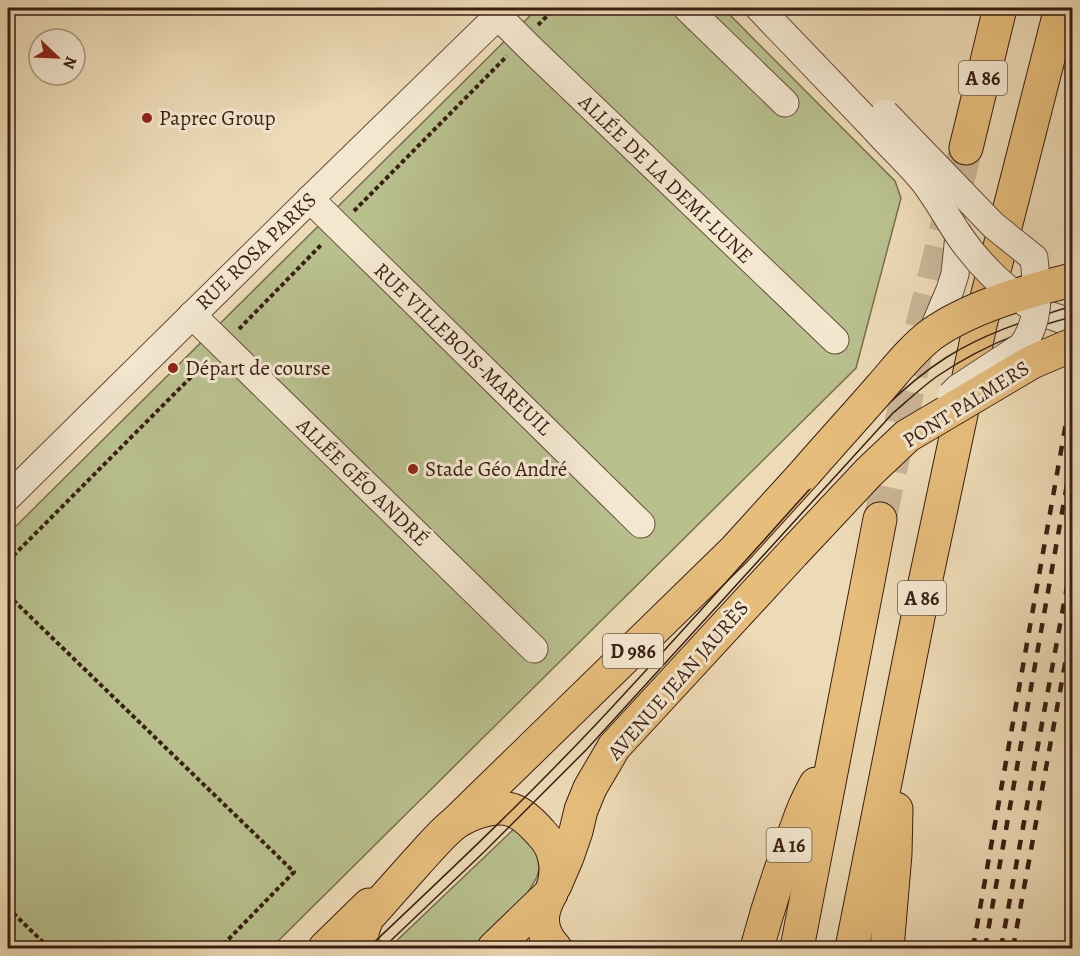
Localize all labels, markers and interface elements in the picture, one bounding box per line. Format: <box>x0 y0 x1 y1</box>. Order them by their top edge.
north arrow <box>27 27 87 87</box>
text: N <box>57 53 82 72</box>
road number: A 86 <box>959 61 1007 95</box>
street label: ALLÉE DE LA DEMI-LUNE <box>572 88 759 270</box>
place label: Paprec Group <box>159 104 276 132</box>
marker: Paprec Group <box>140 111 154 125</box>
street label: RUE ROSA PARKS <box>189 186 323 316</box>
street label: RUE VILLEBOIS-MAREUIL <box>368 256 558 442</box>
place label: Départ de course <box>185 354 330 382</box>
street label: PONT PALMERS <box>897 354 1035 454</box>
marker: Départ de course <box>166 361 180 375</box>
street label: ALLÉE GÉO ANDRÉ <box>290 411 435 552</box>
place label: Stade Géo André <box>425 455 567 483</box>
marker: Stade Géo André <box>406 462 420 476</box>
road number: A 86 <box>898 581 946 615</box>
street label: AVENUE JEAN JAURÈS <box>600 594 755 766</box>
road number: D 986 <box>603 634 663 668</box>
road number: A 16 <box>766 828 812 862</box>

